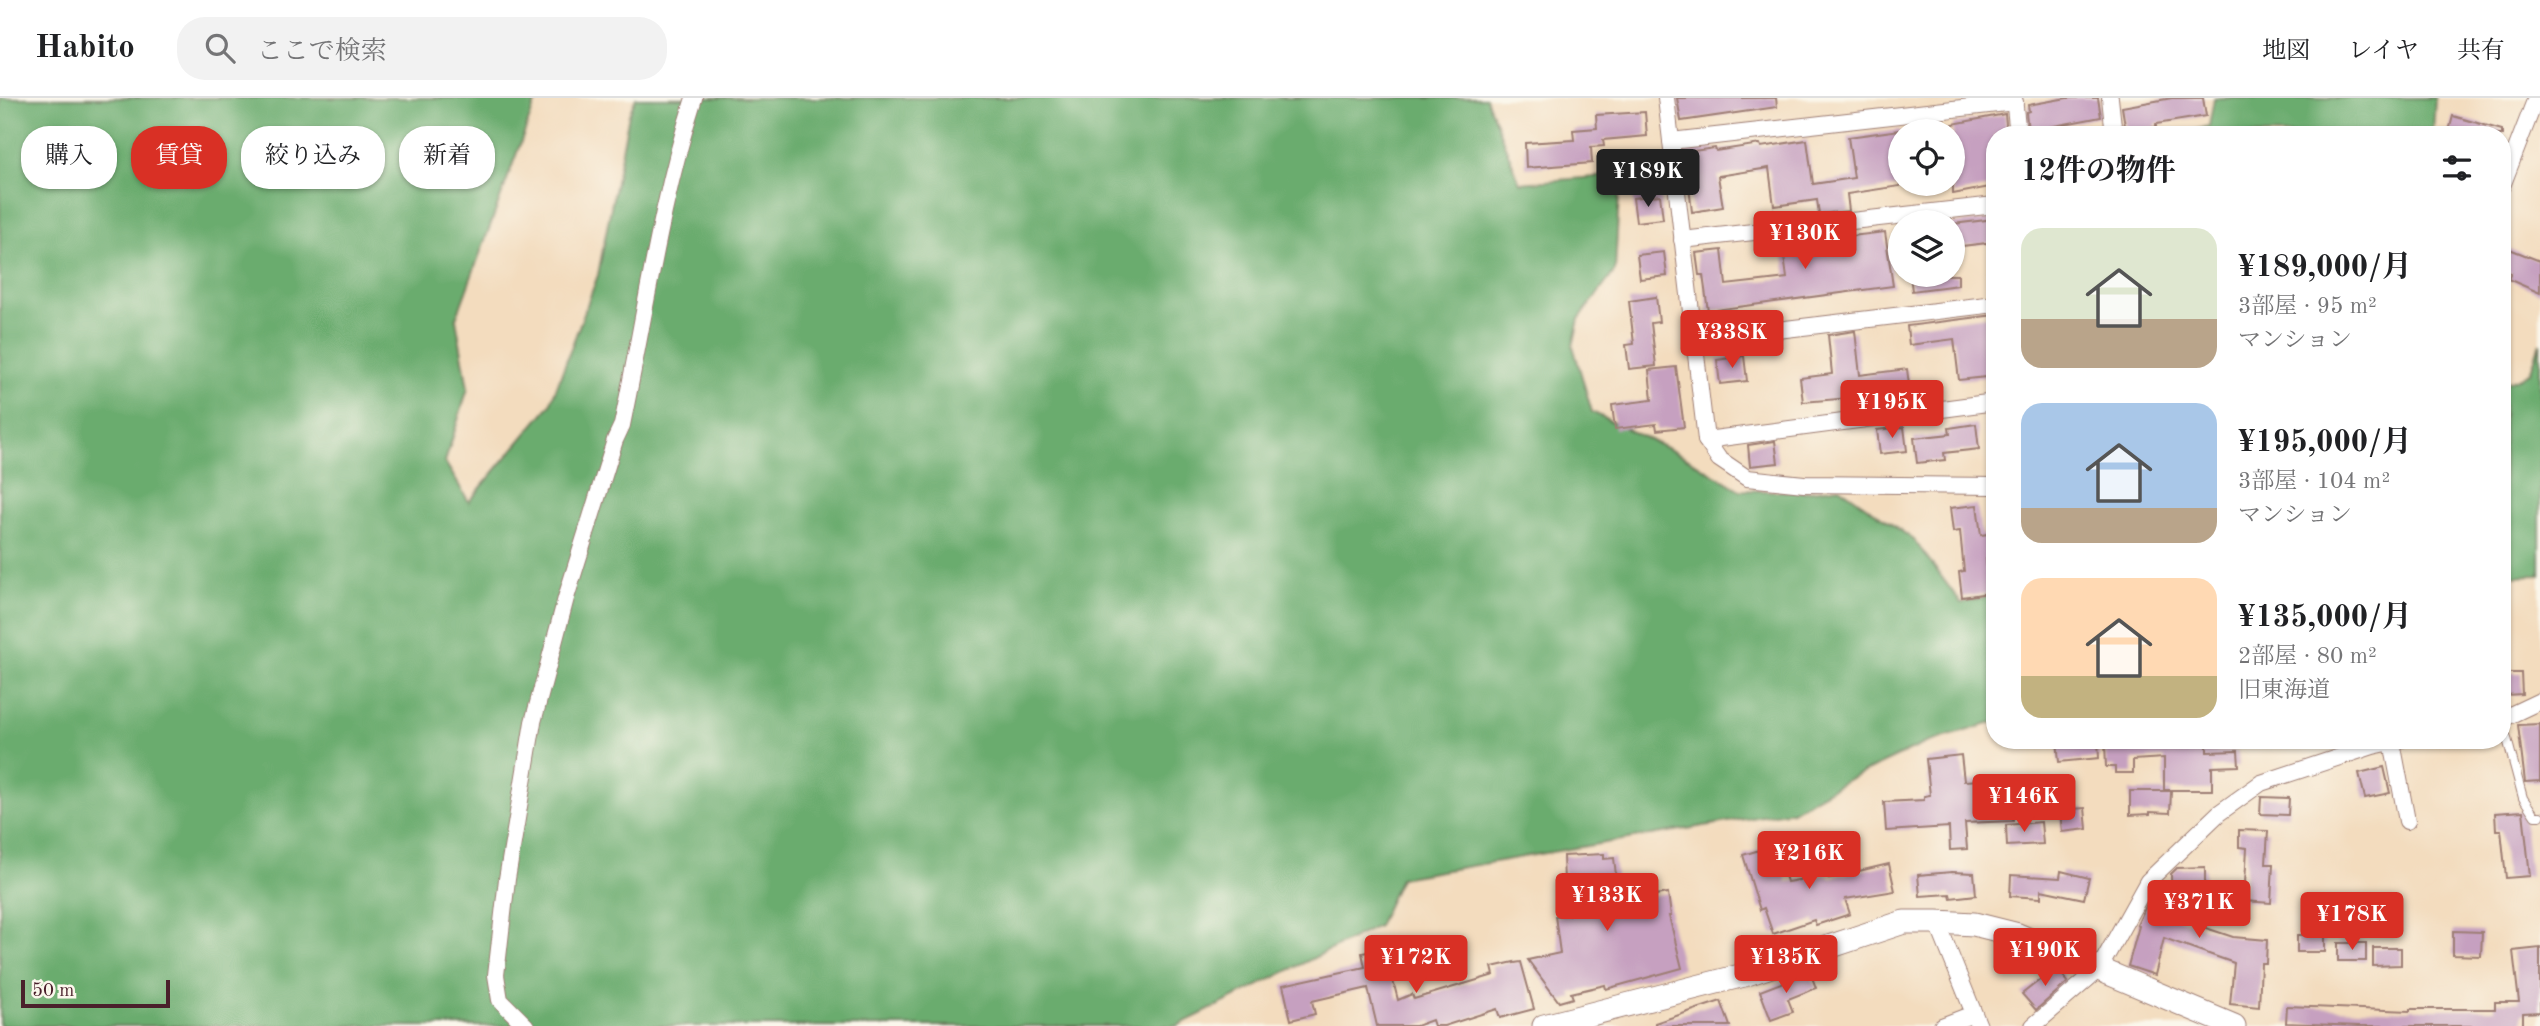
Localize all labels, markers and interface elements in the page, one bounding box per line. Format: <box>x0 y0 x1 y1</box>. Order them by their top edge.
search box <box>177 17 667 80</box>
icon: search <box>201 29 239 67</box>
text: Habito <box>35 32 135 65</box>
text: ここで検索 <box>257 39 387 65</box>
text: 地図 <box>2262 40 2310 64</box>
text: レイヤ <box>2348 40 2419 64</box>
text: 共有 <box>2457 40 2505 64</box>
map controls <box>1888 119 1965 287</box>
button: locate <box>1888 119 1965 196</box>
chip: 購入 <box>21 126 117 189</box>
chip: 賃貸 <box>131 126 227 189</box>
chip: 絞り込み <box>241 126 385 189</box>
chip: 新着 <box>399 126 495 189</box>
icon: filters <box>2438 149 2476 187</box>
pin: ¥189K <box>1599 150 1697 209</box>
text: 12件の物件 <box>2021 157 2176 187</box>
text: ¥189K <box>1612 160 1684 183</box>
button: layers <box>1888 210 1965 287</box>
pin: ¥130K <box>1756 212 1854 271</box>
text: ¥130K <box>1769 222 1841 245</box>
text: ¥189,000/月 <box>2238 253 2412 283</box>
icon: home <box>2077 256 2161 340</box>
text: 3部屋 · 95 m² <box>2238 295 2377 318</box>
pin: ¥338K <box>1683 310 1781 370</box>
text: ¥338K <box>1696 321 1768 344</box>
text: マンション <box>2238 329 2352 352</box>
pin: ¥195K <box>1843 380 1941 440</box>
text: ¥195K <box>1856 391 1928 414</box>
text: ¥195,000/月 <box>2238 428 2412 458</box>
icon: home <box>2077 431 2161 515</box>
text: 3部屋 · 104 m² <box>2238 470 2390 493</box>
text: マンション <box>2238 504 2352 527</box>
text: ¥135,000/月 <box>2238 603 2412 633</box>
icon: home <box>2077 606 2161 690</box>
text: 2部屋 · 80 m² <box>2238 645 2377 668</box>
text: 旧東海道 <box>2238 679 2330 702</box>
pin: ¥146K <box>1975 774 2073 834</box>
text: ¥146K <box>1988 785 2060 808</box>
pin: ¥216K <box>1760 832 1858 891</box>
text: ¥216K <box>1773 842 1845 865</box>
pin: ¥133K <box>1558 874 1656 933</box>
pin: ¥371K <box>2150 880 2248 940</box>
text: ¥133K <box>1571 884 1643 907</box>
text: ¥371K <box>2163 891 2235 914</box>
pin: ¥178K <box>2303 892 2401 952</box>
text: ¥178K <box>2316 903 2388 926</box>
pin: ¥190K <box>1996 928 2094 988</box>
pin: ¥172K <box>1367 936 1465 995</box>
pin: ¥135K <box>1737 936 1835 995</box>
text: ¥190K <box>2009 939 2081 962</box>
text: ¥172K <box>1380 946 1452 969</box>
text: ¥135K <box>1750 946 1822 969</box>
scale bar <box>21 977 170 1009</box>
text: 50 m <box>32 982 74 1001</box>

